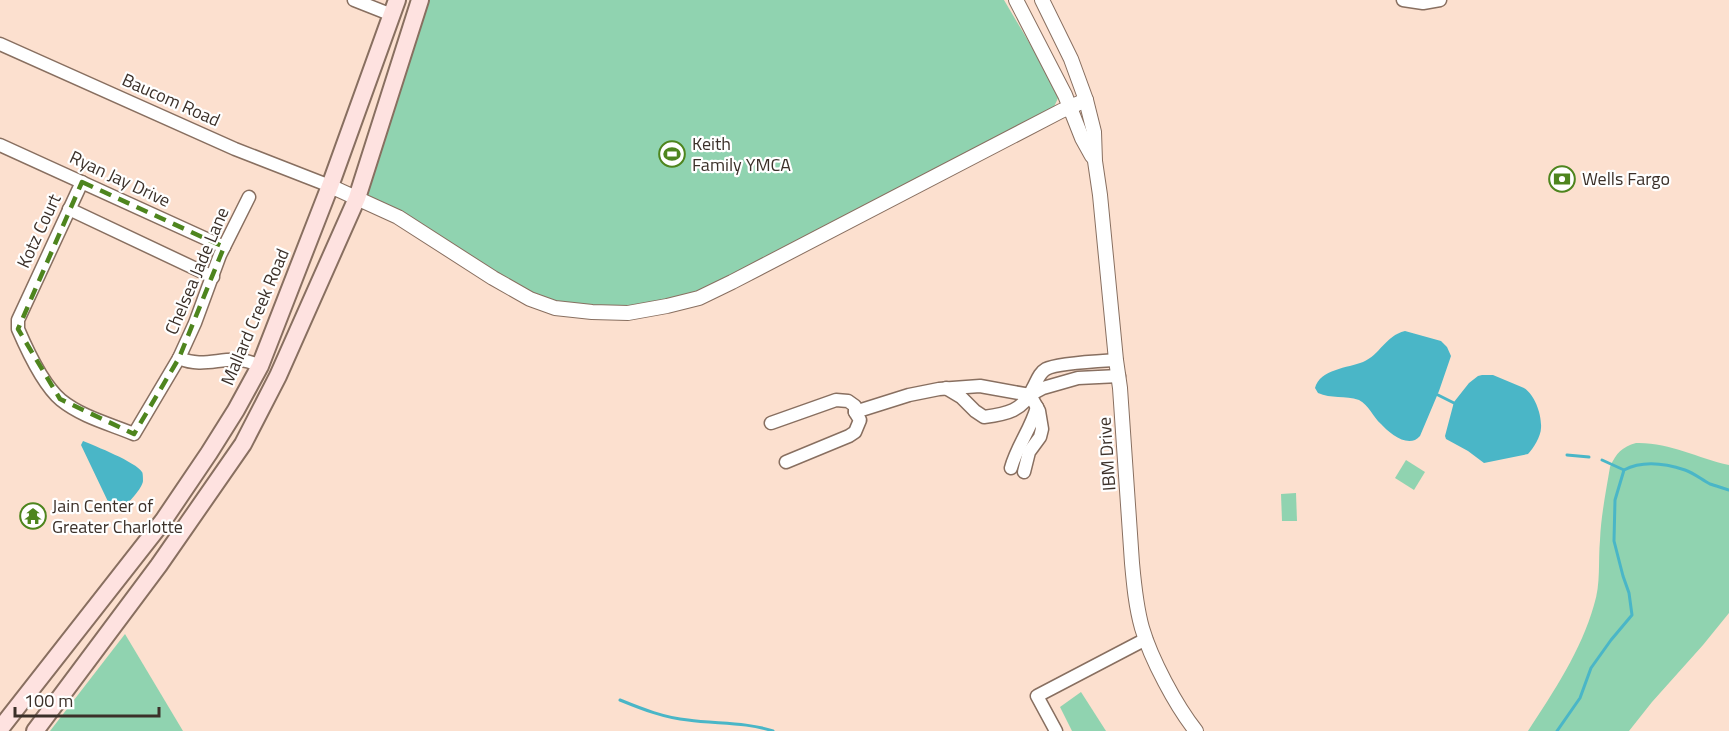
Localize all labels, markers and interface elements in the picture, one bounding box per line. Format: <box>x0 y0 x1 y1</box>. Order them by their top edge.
street label: Baucom Road <box>118 66 225 133</box>
place label: Keith Family YMCA <box>692 130 791 178</box>
sports icon: Keith Family YMCA <box>657 139 687 169</box>
street label: Ryan Jay Drive <box>65 143 175 214</box>
bank icon: Wells Fargo <box>1547 164 1577 194</box>
place label: Wells Fargo <box>1582 165 1670 192</box>
street label: Kotz Court <box>10 189 68 272</box>
street label: Chelsea Jade Lane <box>157 203 236 339</box>
street label: Mallard Creek Road <box>214 244 296 389</box>
street label: IBM Drive <box>1090 416 1123 492</box>
place label: Jain Center of Greater Charlotte <box>52 492 183 540</box>
temple icon: Jain Center of Greater Charlotte <box>18 501 48 531</box>
scale bar <box>15 680 159 718</box>
text: 100 m <box>24 687 73 714</box>

